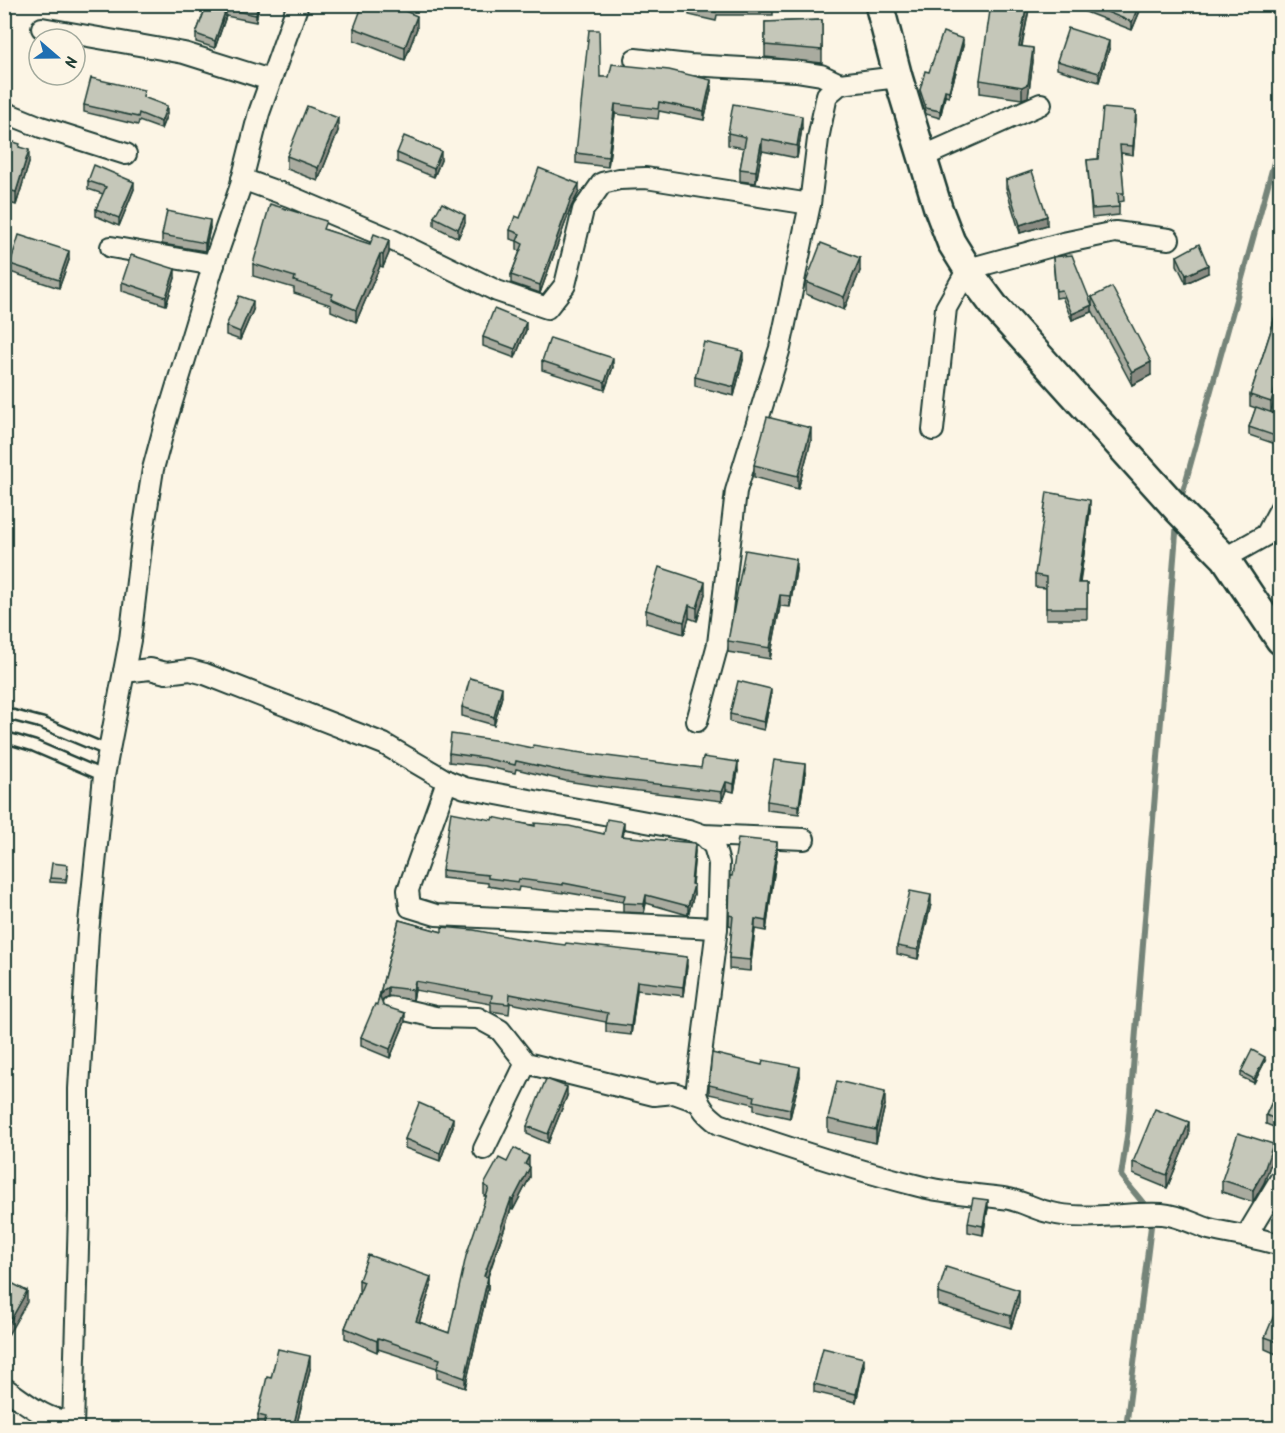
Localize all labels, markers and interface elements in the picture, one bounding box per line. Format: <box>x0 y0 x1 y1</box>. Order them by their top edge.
north arrow <box>27 27 87 87</box>
text: N <box>56 53 83 71</box>

